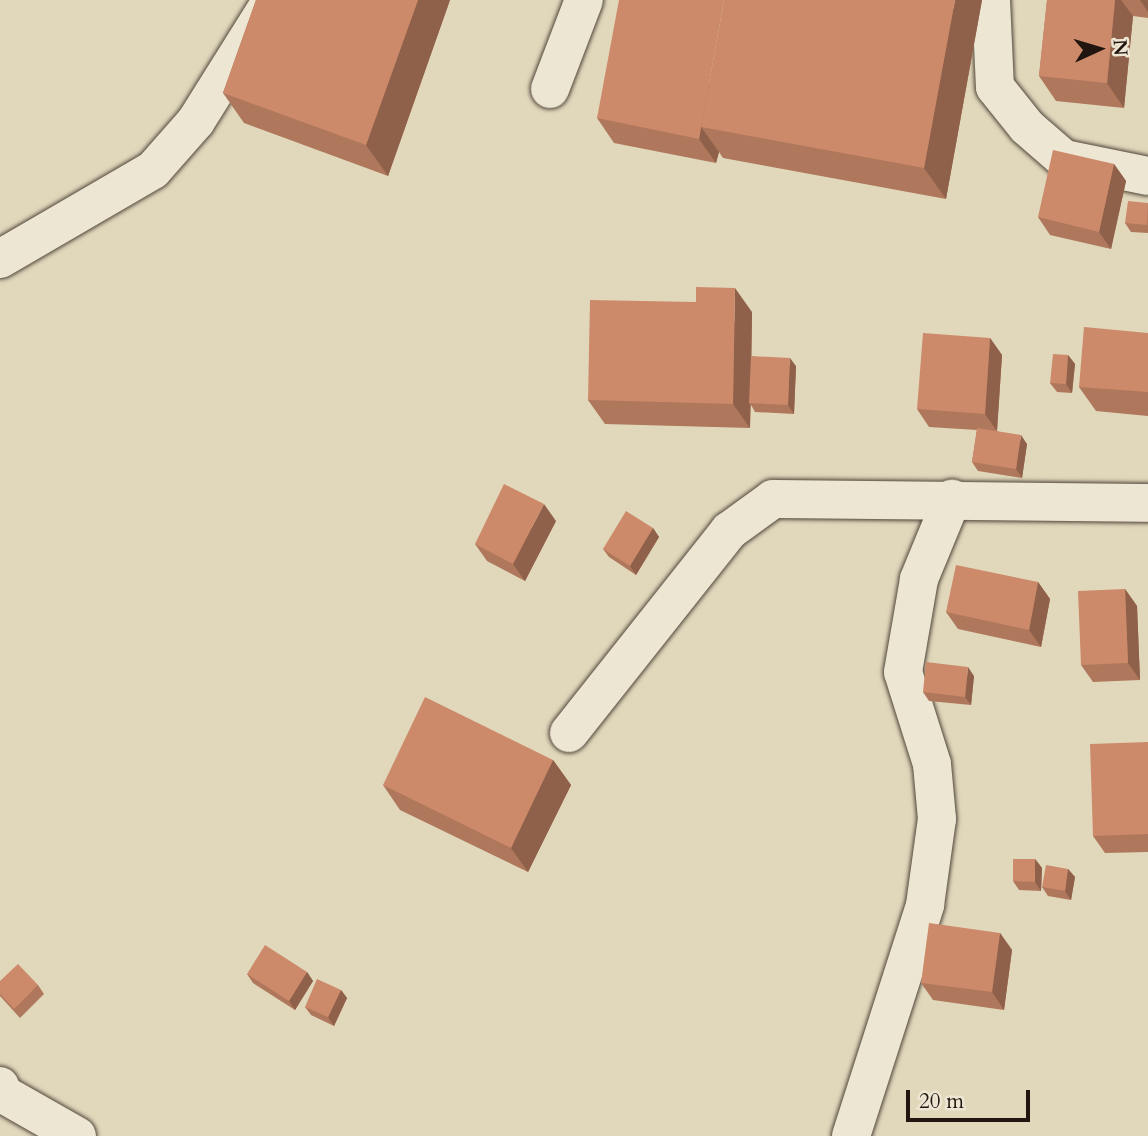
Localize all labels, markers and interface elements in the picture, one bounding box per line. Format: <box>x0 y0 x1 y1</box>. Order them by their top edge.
north arrow <box>1064 14 1134 84</box>
text: N <box>1106 38 1133 57</box>
scale bar <box>910 1076 1034 1120</box>
text: 20 m <box>919 1087 964 1116</box>

